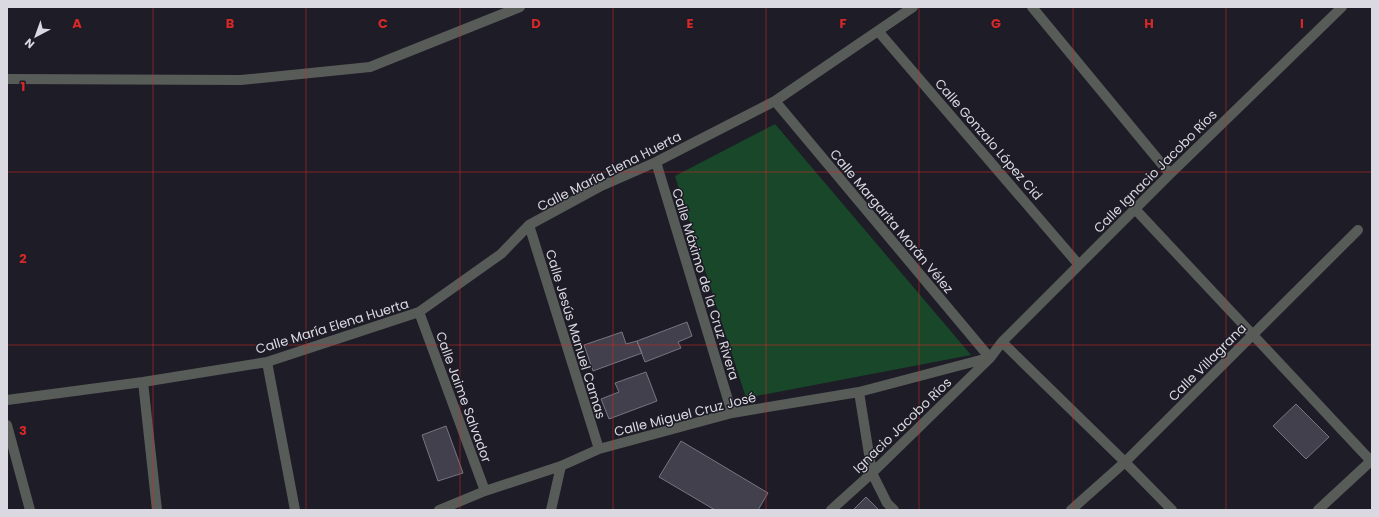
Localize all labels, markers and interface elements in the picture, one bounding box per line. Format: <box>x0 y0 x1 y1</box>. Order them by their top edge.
text: A <box>72 14 82 33</box>
text: B <box>226 14 235 33</box>
text: C <box>378 14 388 33</box>
text: D <box>531 14 541 33</box>
text: E <box>686 14 694 33</box>
text: F <box>839 14 847 33</box>
text: G <box>991 14 1001 33</box>
text: H <box>1144 14 1154 33</box>
text: I <box>1300 14 1304 33</box>
north arrow <box>16 16 56 56</box>
text: N <box>21 35 38 52</box>
street label: Calle Gonzalo López Cid <box>930 74 1047 204</box>
text: 1 <box>21 77 25 96</box>
street label: Calle Ignacio Jacobo Ríos <box>1089 105 1221 237</box>
street label: Calle María Elena Huerta <box>534 127 685 216</box>
street label: Calle Margarita Morán Vélez <box>825 145 958 298</box>
street label: Calle Máximo de la Cruz Rivera <box>667 186 744 382</box>
street label: Calle Jesús Manuel Camas <box>541 247 610 421</box>
text: 2 <box>19 249 27 268</box>
street label: Calle María Elena Huerta <box>253 294 411 359</box>
street label: Calle Villagrana <box>1164 319 1251 406</box>
street label: Calle Jaime Salvador <box>431 329 496 465</box>
street label: Ignacio Jacobo Ríos <box>849 373 956 478</box>
street label: Calle Miguel Cruz José <box>612 388 758 441</box>
text: 3 <box>19 421 27 440</box>

